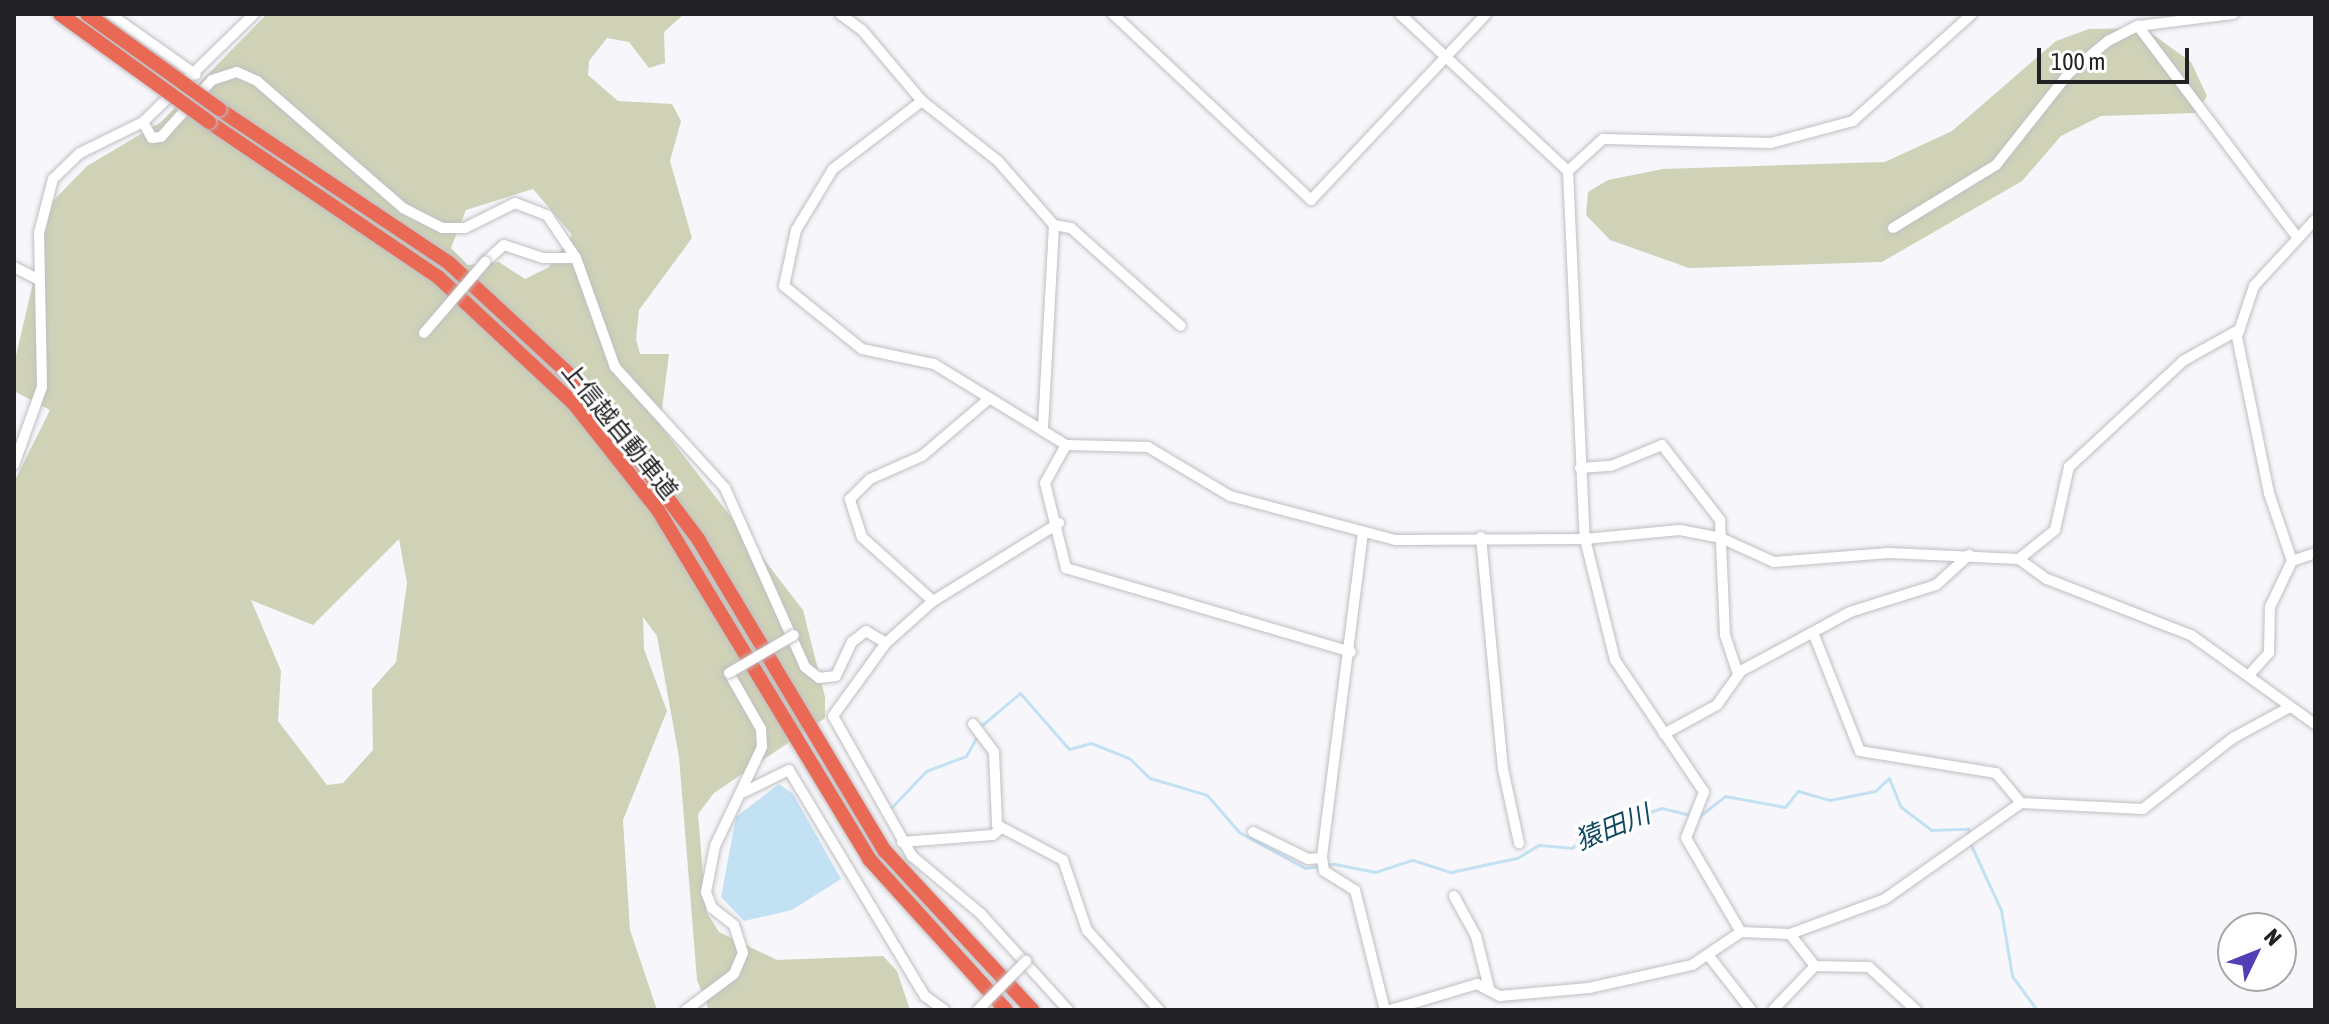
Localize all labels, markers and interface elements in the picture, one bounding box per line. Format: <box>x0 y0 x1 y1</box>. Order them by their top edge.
scale bar <box>2041 32 2193 82</box>
text: 100 m <box>2051 48 2105 75</box>
street label: 上信越自動車道 <box>556 357 684 505</box>
water label: 猿田川 <box>1571 799 1655 857</box>
north arrow <box>2217 912 2297 992</box>
text: N <box>2259 923 2287 951</box>

